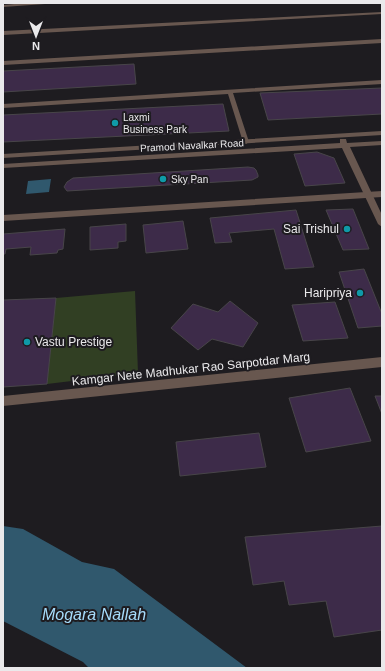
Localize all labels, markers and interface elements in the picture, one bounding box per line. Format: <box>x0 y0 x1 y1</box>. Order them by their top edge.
north arrow <box>16 16 56 56</box>
text: N <box>32 40 40 52</box>
place label: Laxmi Business Park <box>123 112 188 135</box>
marker: Laxmi Business Park <box>110 118 120 128</box>
street label: Pramod Navalkar Road <box>140 137 244 154</box>
marker: Sky Pan <box>158 174 168 184</box>
place label: Sky Pan <box>171 174 208 185</box>
place label: Sai Trishul <box>283 222 339 236</box>
marker: Sai Trishul <box>342 224 352 234</box>
place label: Haripriya <box>304 286 352 300</box>
marker: Haripriya <box>355 288 365 298</box>
place label: Vastu Prestige <box>35 335 112 349</box>
marker: Vastu Prestige <box>22 337 32 347</box>
street label: Kamgar Nete Madhukar Rao Sarpotdar Marg <box>71 350 311 388</box>
water label: Mogara Nallah <box>42 606 146 623</box>

